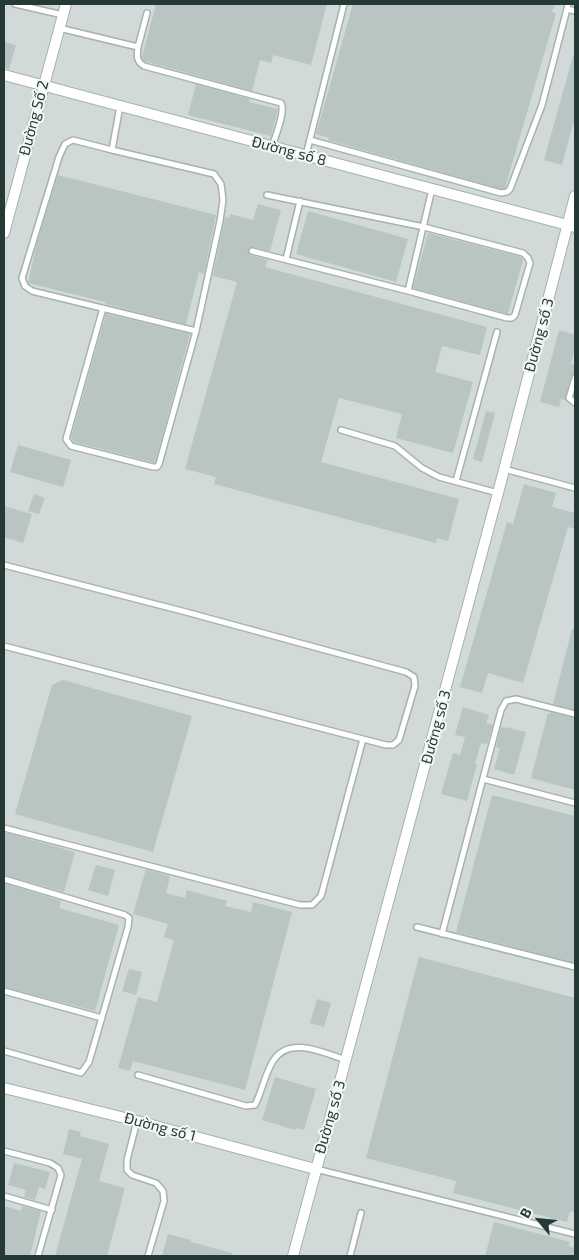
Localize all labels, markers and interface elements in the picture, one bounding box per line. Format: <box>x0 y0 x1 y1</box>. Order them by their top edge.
street label: Đường Số 2 <box>15 79 53 157</box>
street label: Đường số 8 <box>250 132 328 170</box>
street label: Đường số 3 <box>520 296 558 374</box>
street label: Đường số 3 <box>417 688 455 766</box>
street label: Đường số 3 <box>311 1078 349 1156</box>
street label: Đường số 1 <box>122 1109 198 1145</box>
north arrow <box>514 1195 564 1245</box>
text: B <box>516 1205 535 1221</box>

